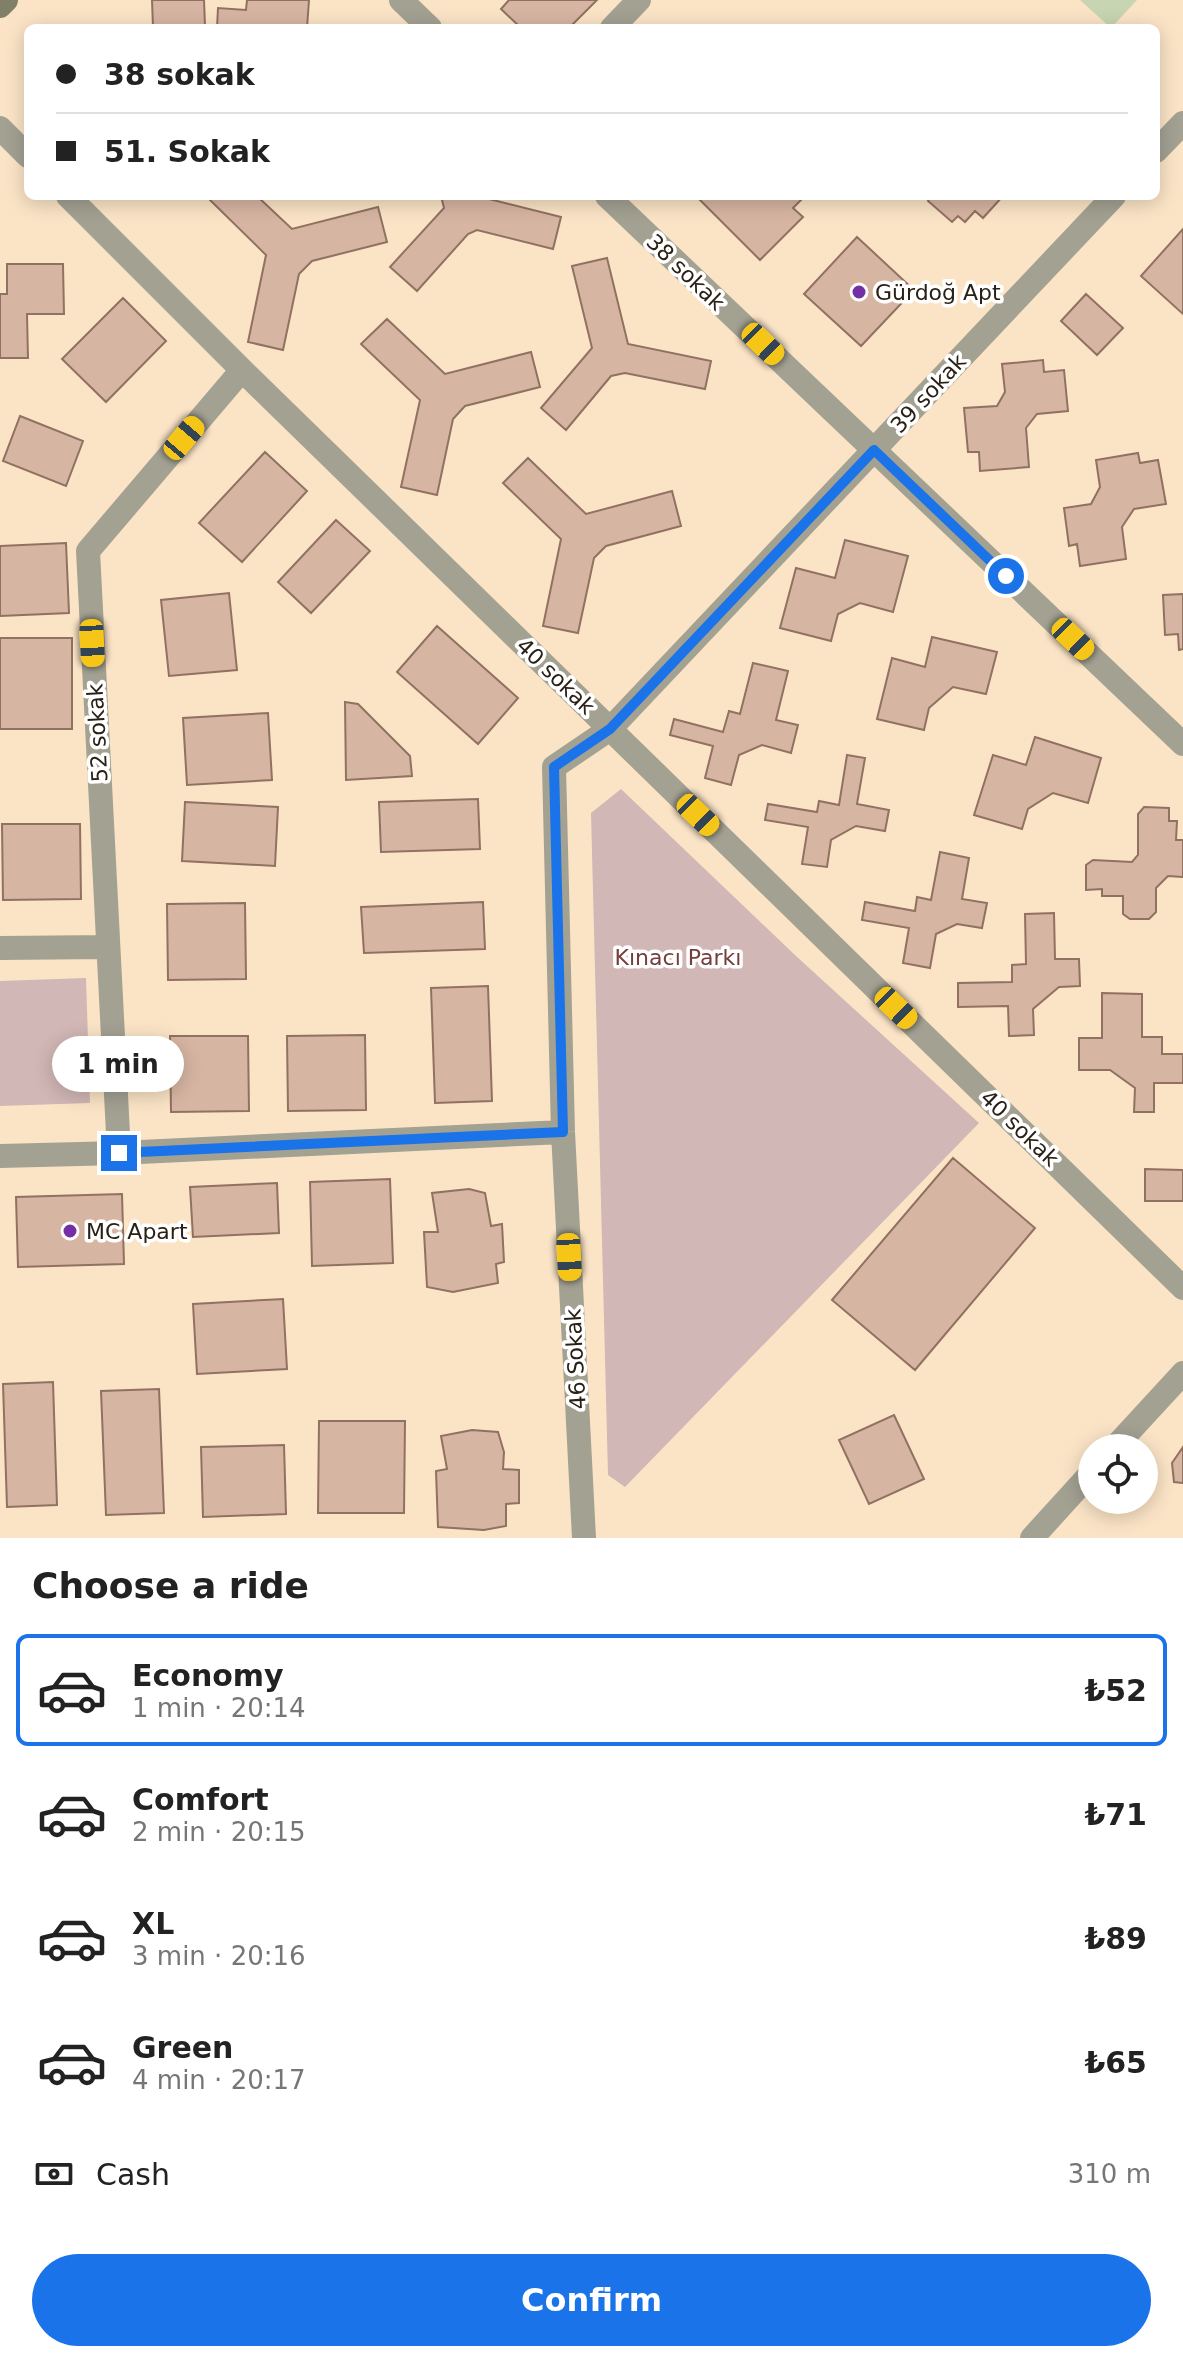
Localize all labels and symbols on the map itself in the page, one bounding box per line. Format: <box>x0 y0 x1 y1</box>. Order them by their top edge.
street label: 38 sokak <box>642 229 730 316</box>
place label: Gürdoğ Apt <box>875 280 1001 305</box>
marker: Gürdoğ Apt <box>850 283 868 301</box>
car <box>737 319 789 369</box>
street label: 39 sokak <box>886 349 971 438</box>
car <box>159 412 209 464</box>
route start <box>988 558 1024 594</box>
car <box>1047 614 1099 664</box>
car <box>79 618 105 668</box>
street label: 40 sokak <box>512 633 600 720</box>
street label: 52 sokak <box>82 683 113 783</box>
car <box>672 790 724 840</box>
park label: Kınacı Parkı <box>615 945 741 970</box>
car <box>870 983 922 1033</box>
callout: 1 min <box>53 1037 185 1093</box>
street label: 40 sokak <box>976 1085 1064 1172</box>
route end <box>101 1135 137 1171</box>
place label: MC Apart <box>86 1219 188 1244</box>
marker: MC Apart <box>61 1222 79 1240</box>
car <box>556 1232 582 1282</box>
street label: 46 Sokak <box>560 1308 591 1410</box>

